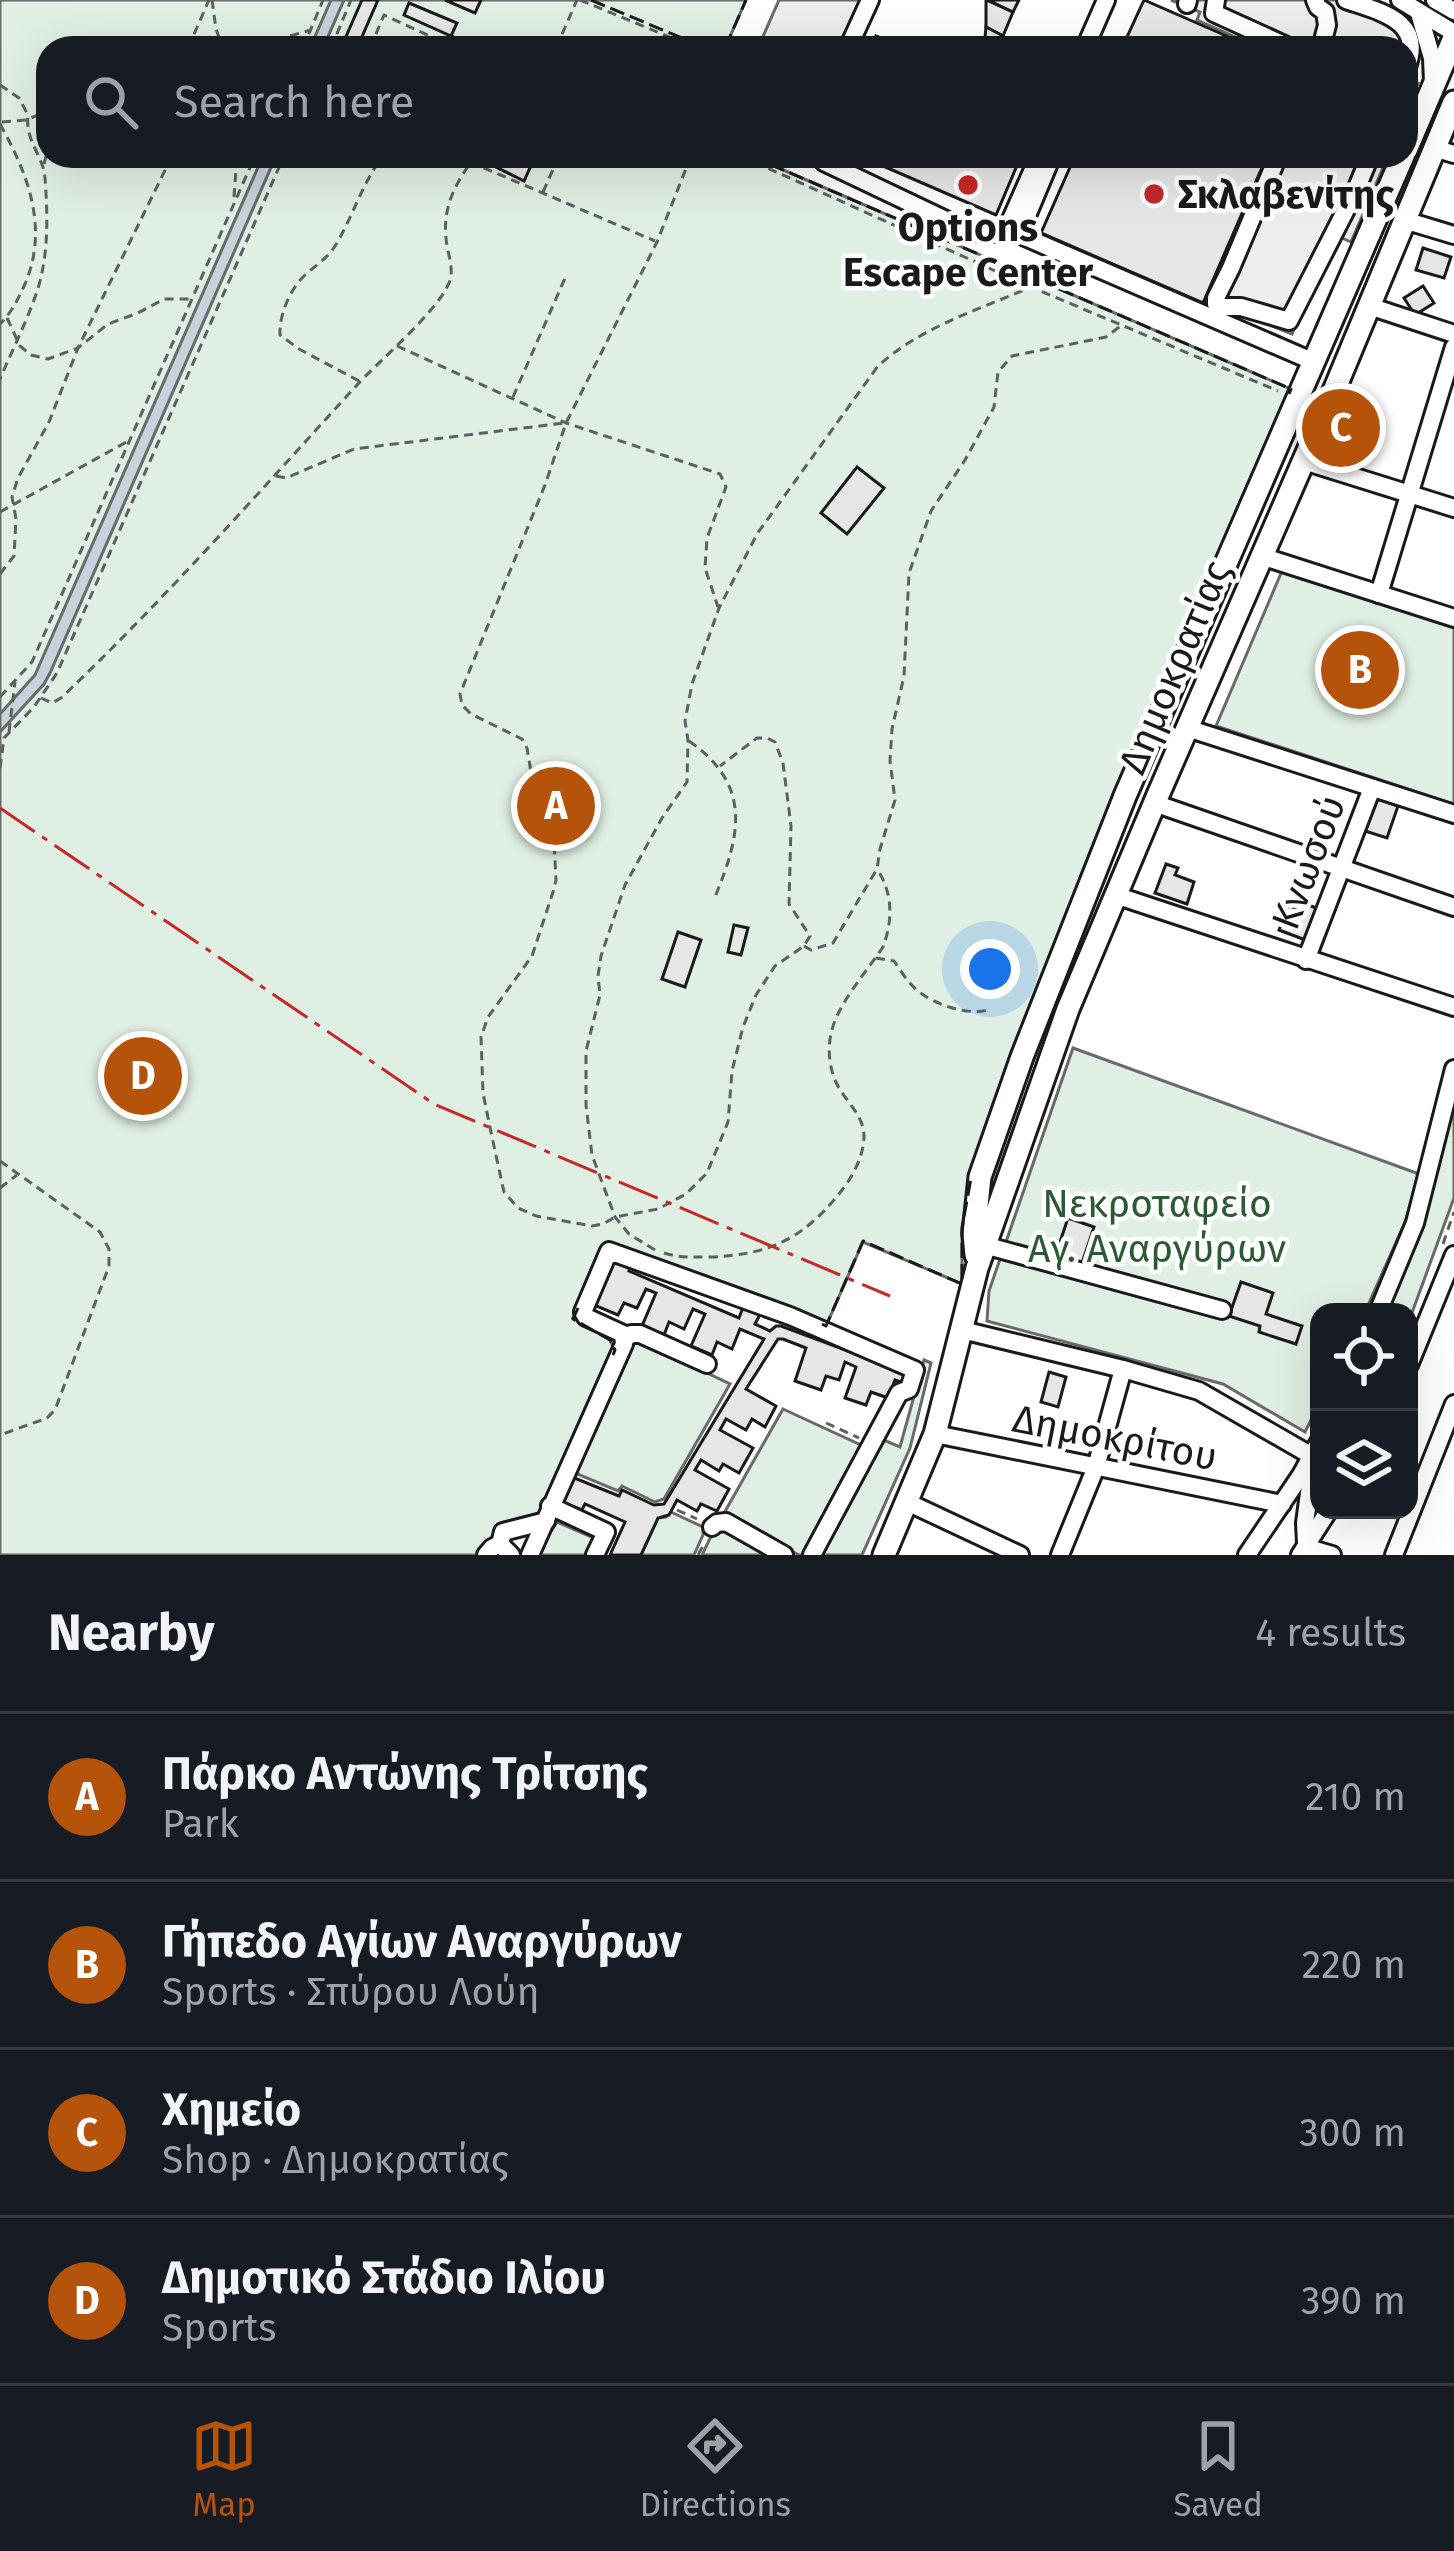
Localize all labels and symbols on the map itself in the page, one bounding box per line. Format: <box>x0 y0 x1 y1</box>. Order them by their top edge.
marker: Options Escape Center <box>955 172 981 198</box>
place label: Σκλαβενίτης <box>1178 172 1394 218</box>
marker: Σκλαβενίτης <box>1141 181 1167 207</box>
place label: Options Escape Center <box>843 205 1093 296</box>
pin: C <box>1302 383 1380 473</box>
street label: Δημοκρατίας <box>1109 554 1240 781</box>
pin: B <box>1321 625 1399 715</box>
pin: A <box>517 761 595 851</box>
street label: Κνωσού <box>1262 789 1355 936</box>
your location <box>960 939 1020 999</box>
pin: D <box>104 1031 182 1121</box>
park label: Νεκροταφείο Αγ. Αναργύρων <box>1028 1181 1286 1272</box>
street label: Δημοκρίτου <box>1009 1396 1221 1480</box>

